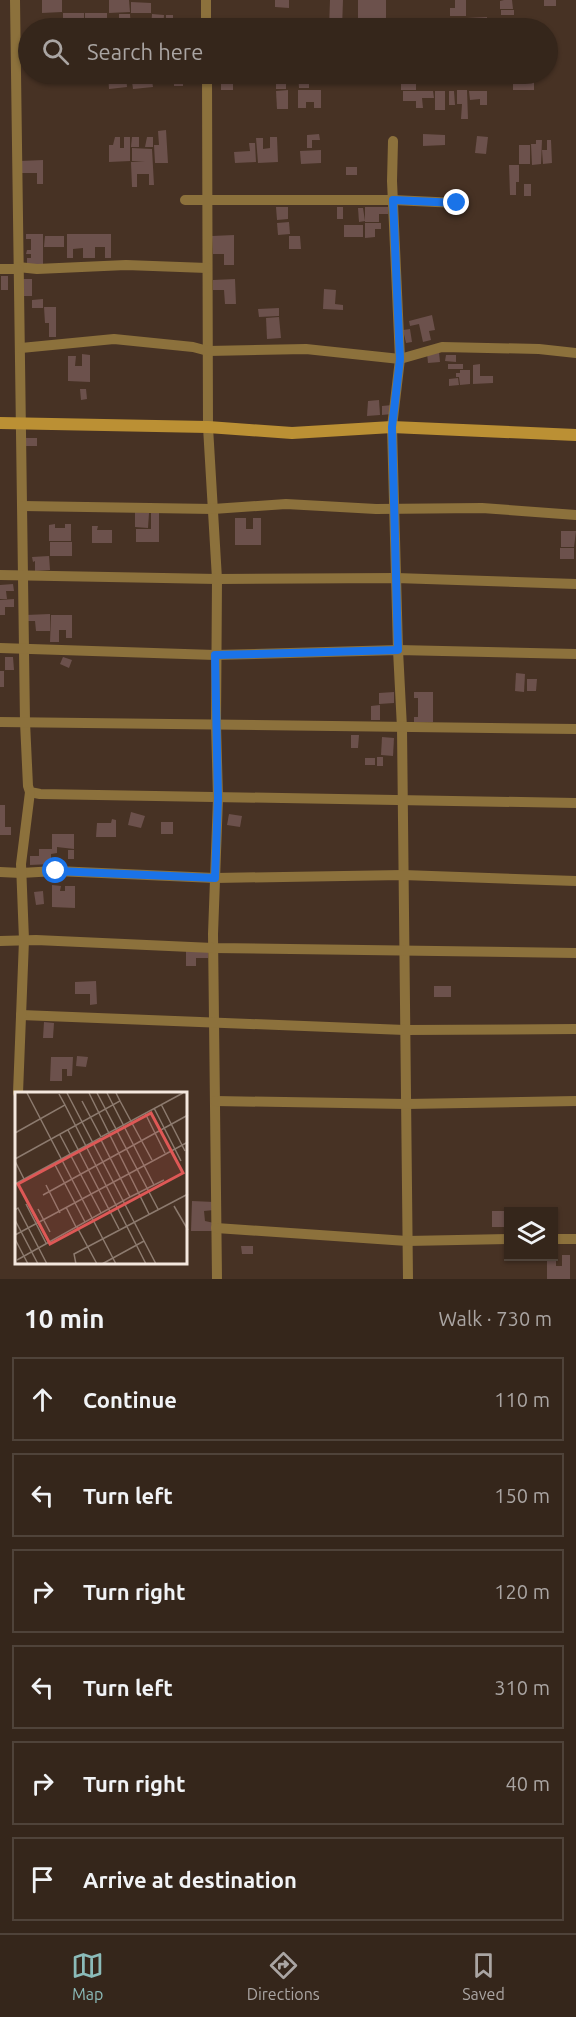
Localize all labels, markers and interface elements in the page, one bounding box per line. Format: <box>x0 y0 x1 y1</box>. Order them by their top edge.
search box <box>18 18 558 84</box>
icon: search <box>39 35 72 68</box>
text: Search here <box>87 39 203 64</box>
route end <box>443 189 469 215</box>
route start <box>42 857 68 883</box>
inset map <box>15 1092 188 1264</box>
map controls <box>504 1207 558 1261</box>
button: layers <box>504 1207 558 1261</box>
text: 10 min <box>24 1304 104 1333</box>
text: Walk · 730 m <box>439 1307 552 1330</box>
icon: ahead <box>26 1383 59 1416</box>
text: Continue <box>83 1387 177 1412</box>
text: 110 m <box>494 1388 550 1411</box>
icon: left <box>26 1479 59 1512</box>
text: Turn left <box>83 1483 173 1508</box>
text: 150 m <box>494 1484 550 1507</box>
icon: right <box>26 1575 59 1608</box>
text: Turn right <box>83 1579 185 1604</box>
text: 120 m <box>494 1580 550 1603</box>
icon: left <box>26 1671 59 1704</box>
text: Turn left <box>83 1675 173 1700</box>
text: 310 m <box>494 1676 550 1699</box>
icon: right <box>26 1767 59 1800</box>
text: Turn right <box>83 1771 185 1796</box>
text: 40 m <box>506 1772 550 1795</box>
icon: arrive <box>26 1863 59 1896</box>
text: Arrive at destination <box>83 1867 297 1892</box>
tab: Map <box>71 1949 104 2003</box>
tab: Directions <box>247 1949 320 2003</box>
tab: Saved <box>462 1949 505 2003</box>

